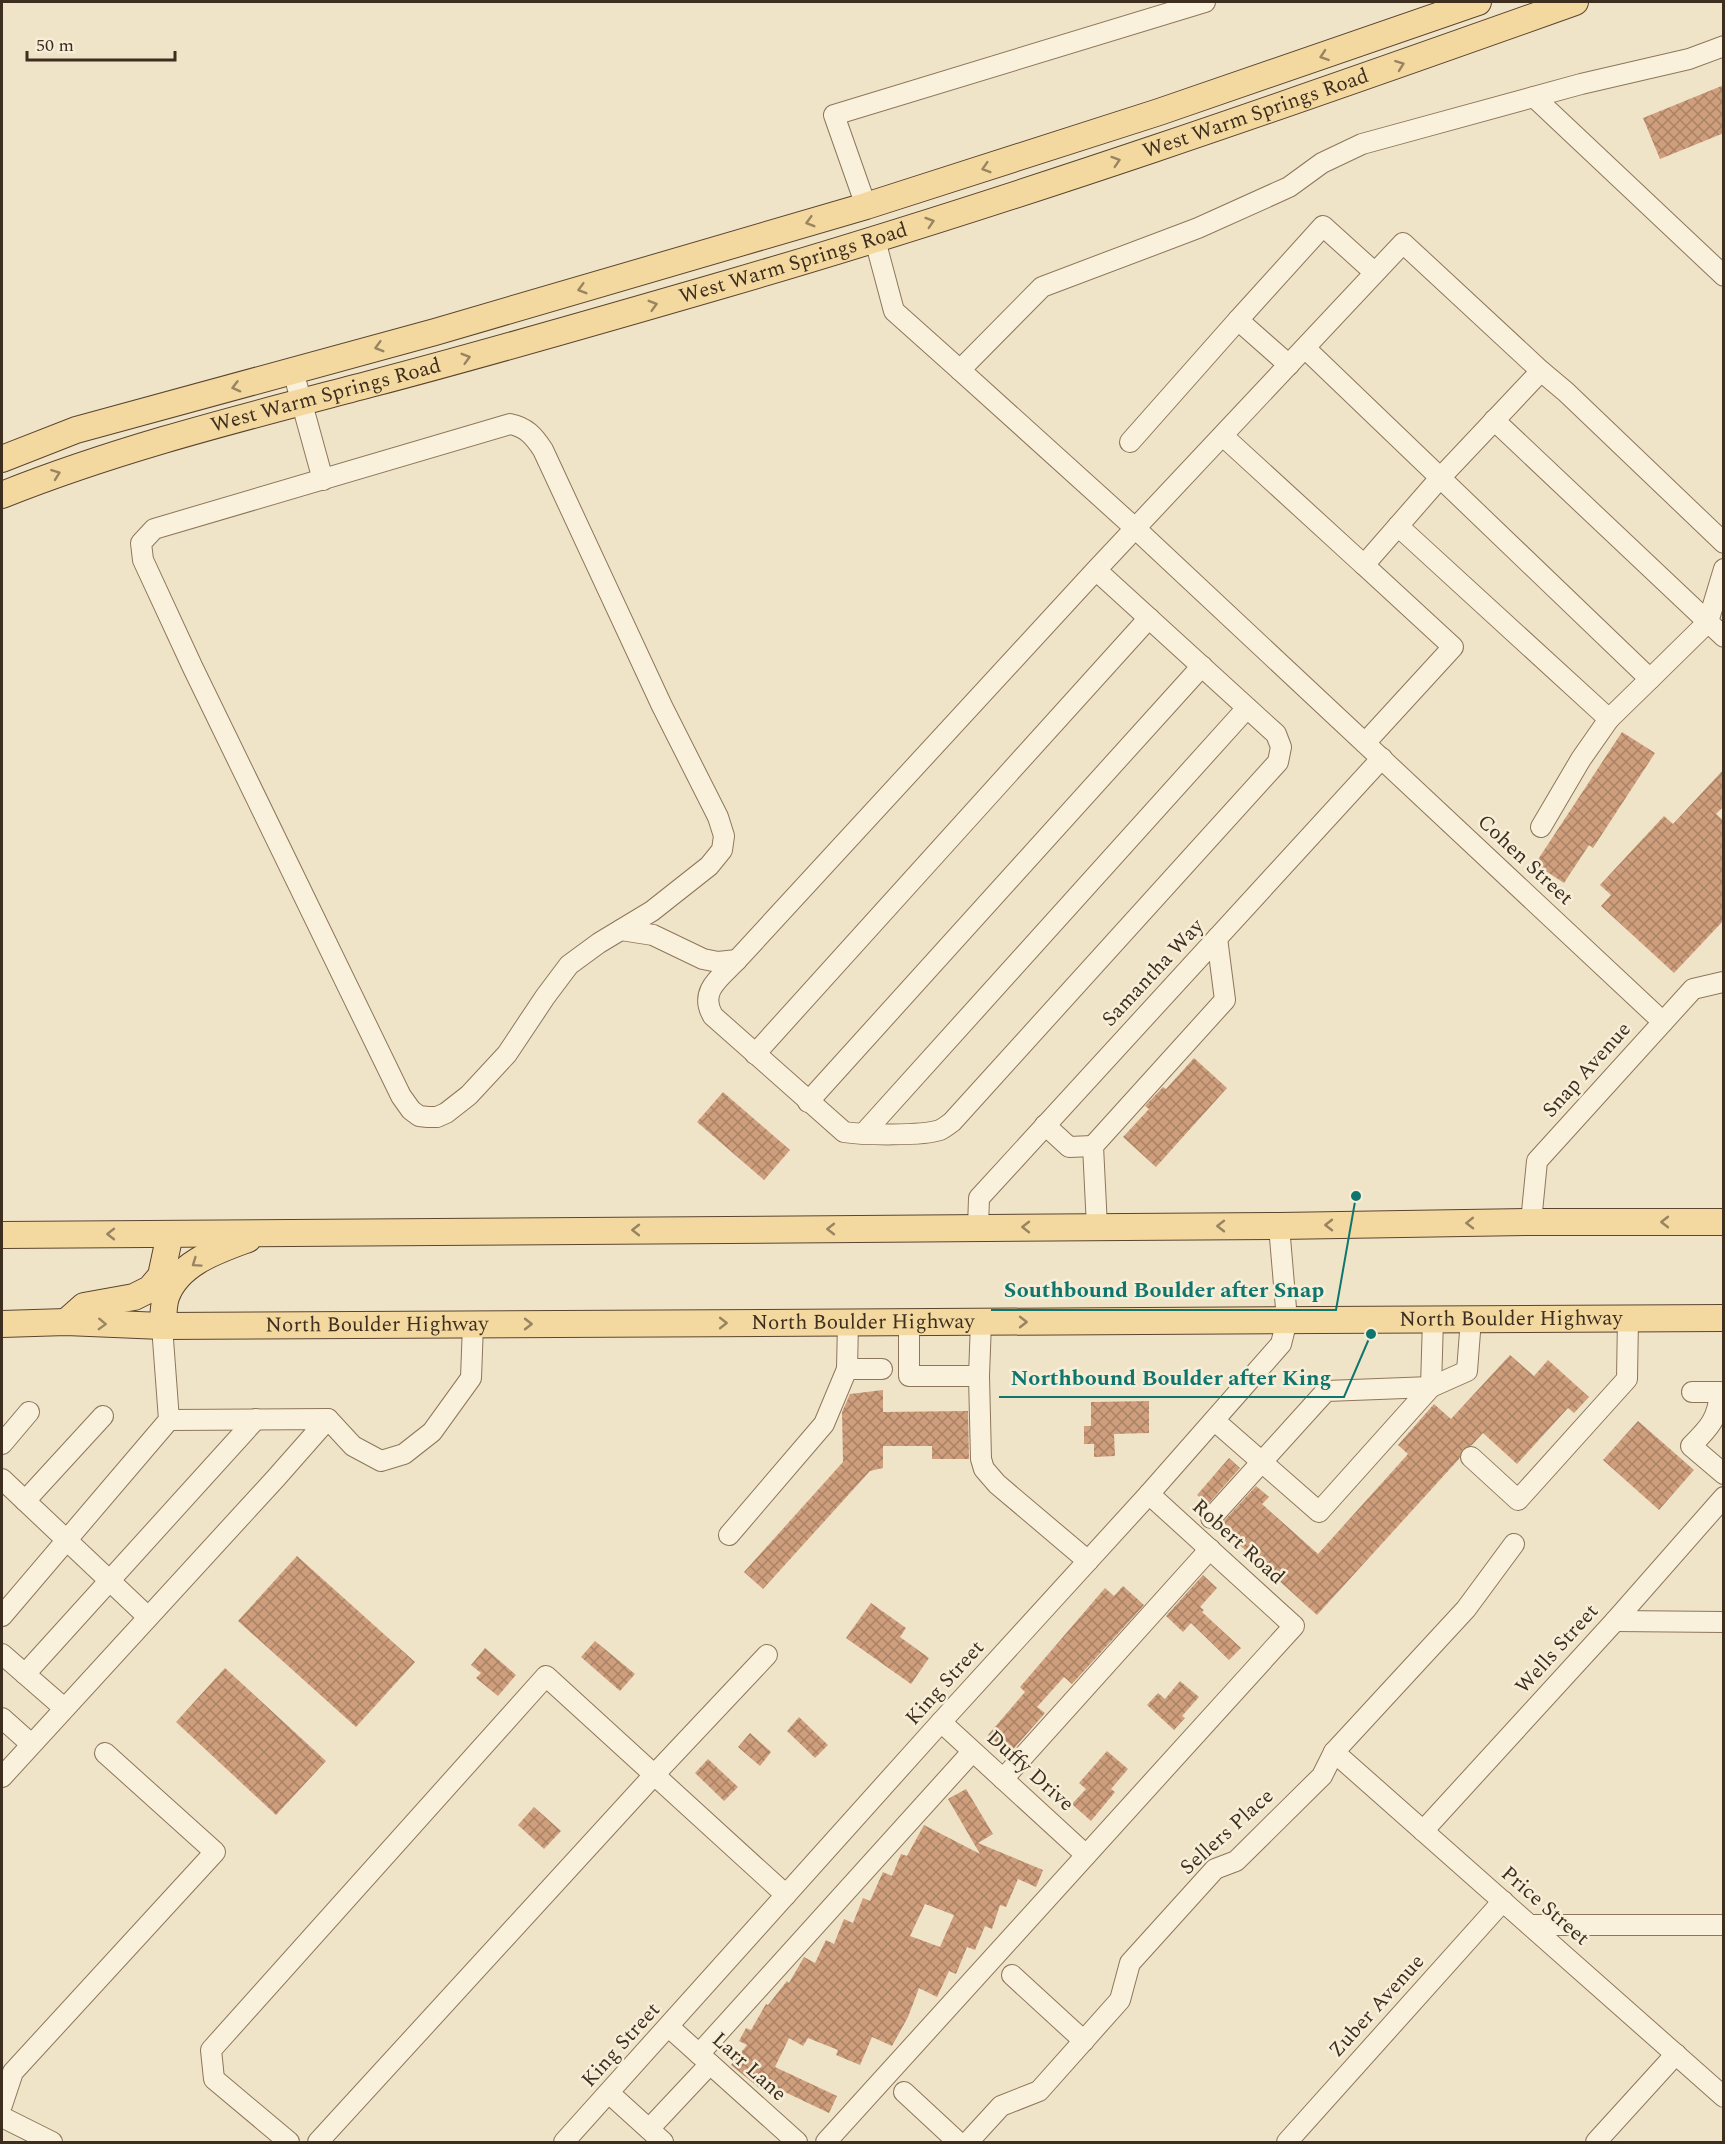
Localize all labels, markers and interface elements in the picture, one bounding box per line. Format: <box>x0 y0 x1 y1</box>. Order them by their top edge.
scale bar <box>27 24 176 62</box>
text: 50 m <box>36 32 74 59</box>
one-way arrow <box>1319 49 1330 61</box>
one-way arrow <box>1394 59 1405 72</box>
street label: West Warm Springs Road <box>1139 60 1373 167</box>
one-way arrow <box>1110 156 1121 169</box>
one-way arrow <box>981 161 992 173</box>
street label: West Warm Springs Road <box>675 214 912 313</box>
one-way arrow <box>805 215 816 227</box>
one-way arrow <box>924 217 935 229</box>
one-way arrow <box>577 282 588 294</box>
one-way arrow <box>648 299 658 312</box>
one-way arrow <box>374 340 385 352</box>
street label: West Warm Springs Road <box>207 350 445 442</box>
one-way arrow <box>460 353 471 365</box>
one-way arrow <box>232 379 242 392</box>
one-way arrow <box>50 468 61 481</box>
street label: Cohen Street <box>1470 807 1580 913</box>
street label: Samantha Way <box>1094 911 1212 1034</box>
street label: Snap Avenue <box>1535 1015 1639 1125</box>
one-way arrow <box>1661 1216 1670 1228</box>
one-way arrow <box>1466 1217 1475 1229</box>
one-way arrow <box>1325 1219 1334 1231</box>
one-way arrow <box>1216 1220 1225 1232</box>
one-way arrow <box>1021 1221 1030 1234</box>
one-way arrow <box>826 1223 835 1235</box>
one-way arrow <box>631 1224 640 1236</box>
one-way arrow <box>107 1228 116 1240</box>
one-way arrow <box>191 1256 202 1267</box>
callout: Southbound Boulder after Snap <box>991 1270 1336 1310</box>
text: Southbound Boulder after Snap <box>1004 1274 1324 1307</box>
street label: North Boulder Highway <box>1399 1303 1623 1336</box>
street label: North Boulder Highway <box>751 1306 975 1339</box>
street label: North Boulder Highway <box>265 1308 489 1341</box>
one-way arrow <box>1018 1316 1027 1328</box>
one-way arrow <box>97 1317 106 1330</box>
one-way arrow <box>718 1317 727 1329</box>
one-way arrow <box>523 1318 532 1330</box>
callout: Northbound Boulder after King <box>999 1357 1344 1397</box>
text: Northbound Boulder after King <box>1011 1362 1331 1395</box>
street label: Robert Road <box>1184 1491 1292 1593</box>
street label: Wells Street <box>1508 1597 1606 1701</box>
street label: King Street <box>898 1633 992 1733</box>
street label: Duffy Drive <box>979 1723 1081 1819</box>
street label: Sellers Place <box>1173 1781 1281 1883</box>
street label: Price Street <box>1493 1858 1597 1954</box>
street label: Zuber Avenue <box>1322 1947 1432 2065</box>
street label: King Street <box>574 1995 668 2095</box>
street label: Larr Lane <box>704 2025 794 2109</box>

